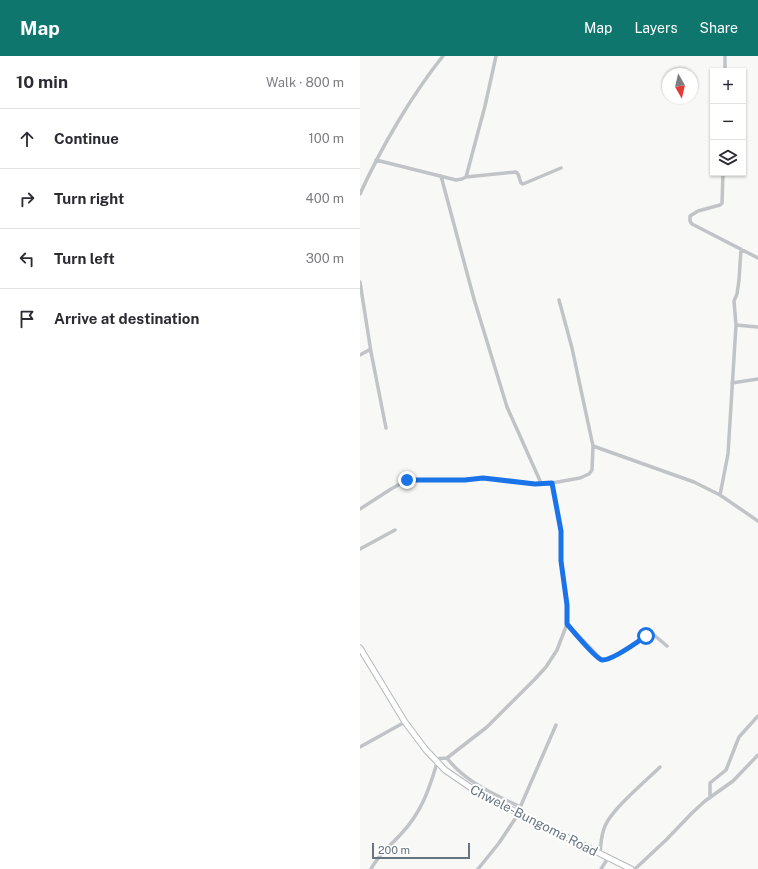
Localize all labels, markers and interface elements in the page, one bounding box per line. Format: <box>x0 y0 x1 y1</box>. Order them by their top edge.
text: Map <box>20 17 60 39</box>
text: Map <box>584 20 612 36</box>
text: Layers <box>634 20 678 36</box>
text: Share <box>700 20 738 36</box>
north arrow <box>662 68 698 104</box>
map controls <box>710 68 746 176</box>
button: + <box>710 68 746 104</box>
text: 10 min <box>16 72 68 92</box>
text: Walk · 800 m <box>266 75 344 90</box>
button: − <box>710 104 746 140</box>
icon: ahead <box>16 128 38 150</box>
text: Continue <box>54 130 119 147</box>
text: 100 m <box>308 131 344 146</box>
button: layers <box>710 140 746 176</box>
icon: right <box>16 188 38 210</box>
text: Turn right <box>54 190 124 207</box>
text: 400 m <box>306 191 344 206</box>
icon: left <box>16 248 38 270</box>
text: Turn left <box>54 250 115 267</box>
text: 300 m <box>306 251 344 266</box>
icon: arrive <box>16 308 38 330</box>
text: Arrive at destination <box>54 310 199 327</box>
route end <box>398 471 416 489</box>
route start <box>637 627 655 645</box>
street label: Chwele-Bungoma Road <box>468 782 600 859</box>
scale bar <box>372 841 470 860</box>
text: 200 m <box>378 844 410 856</box>

